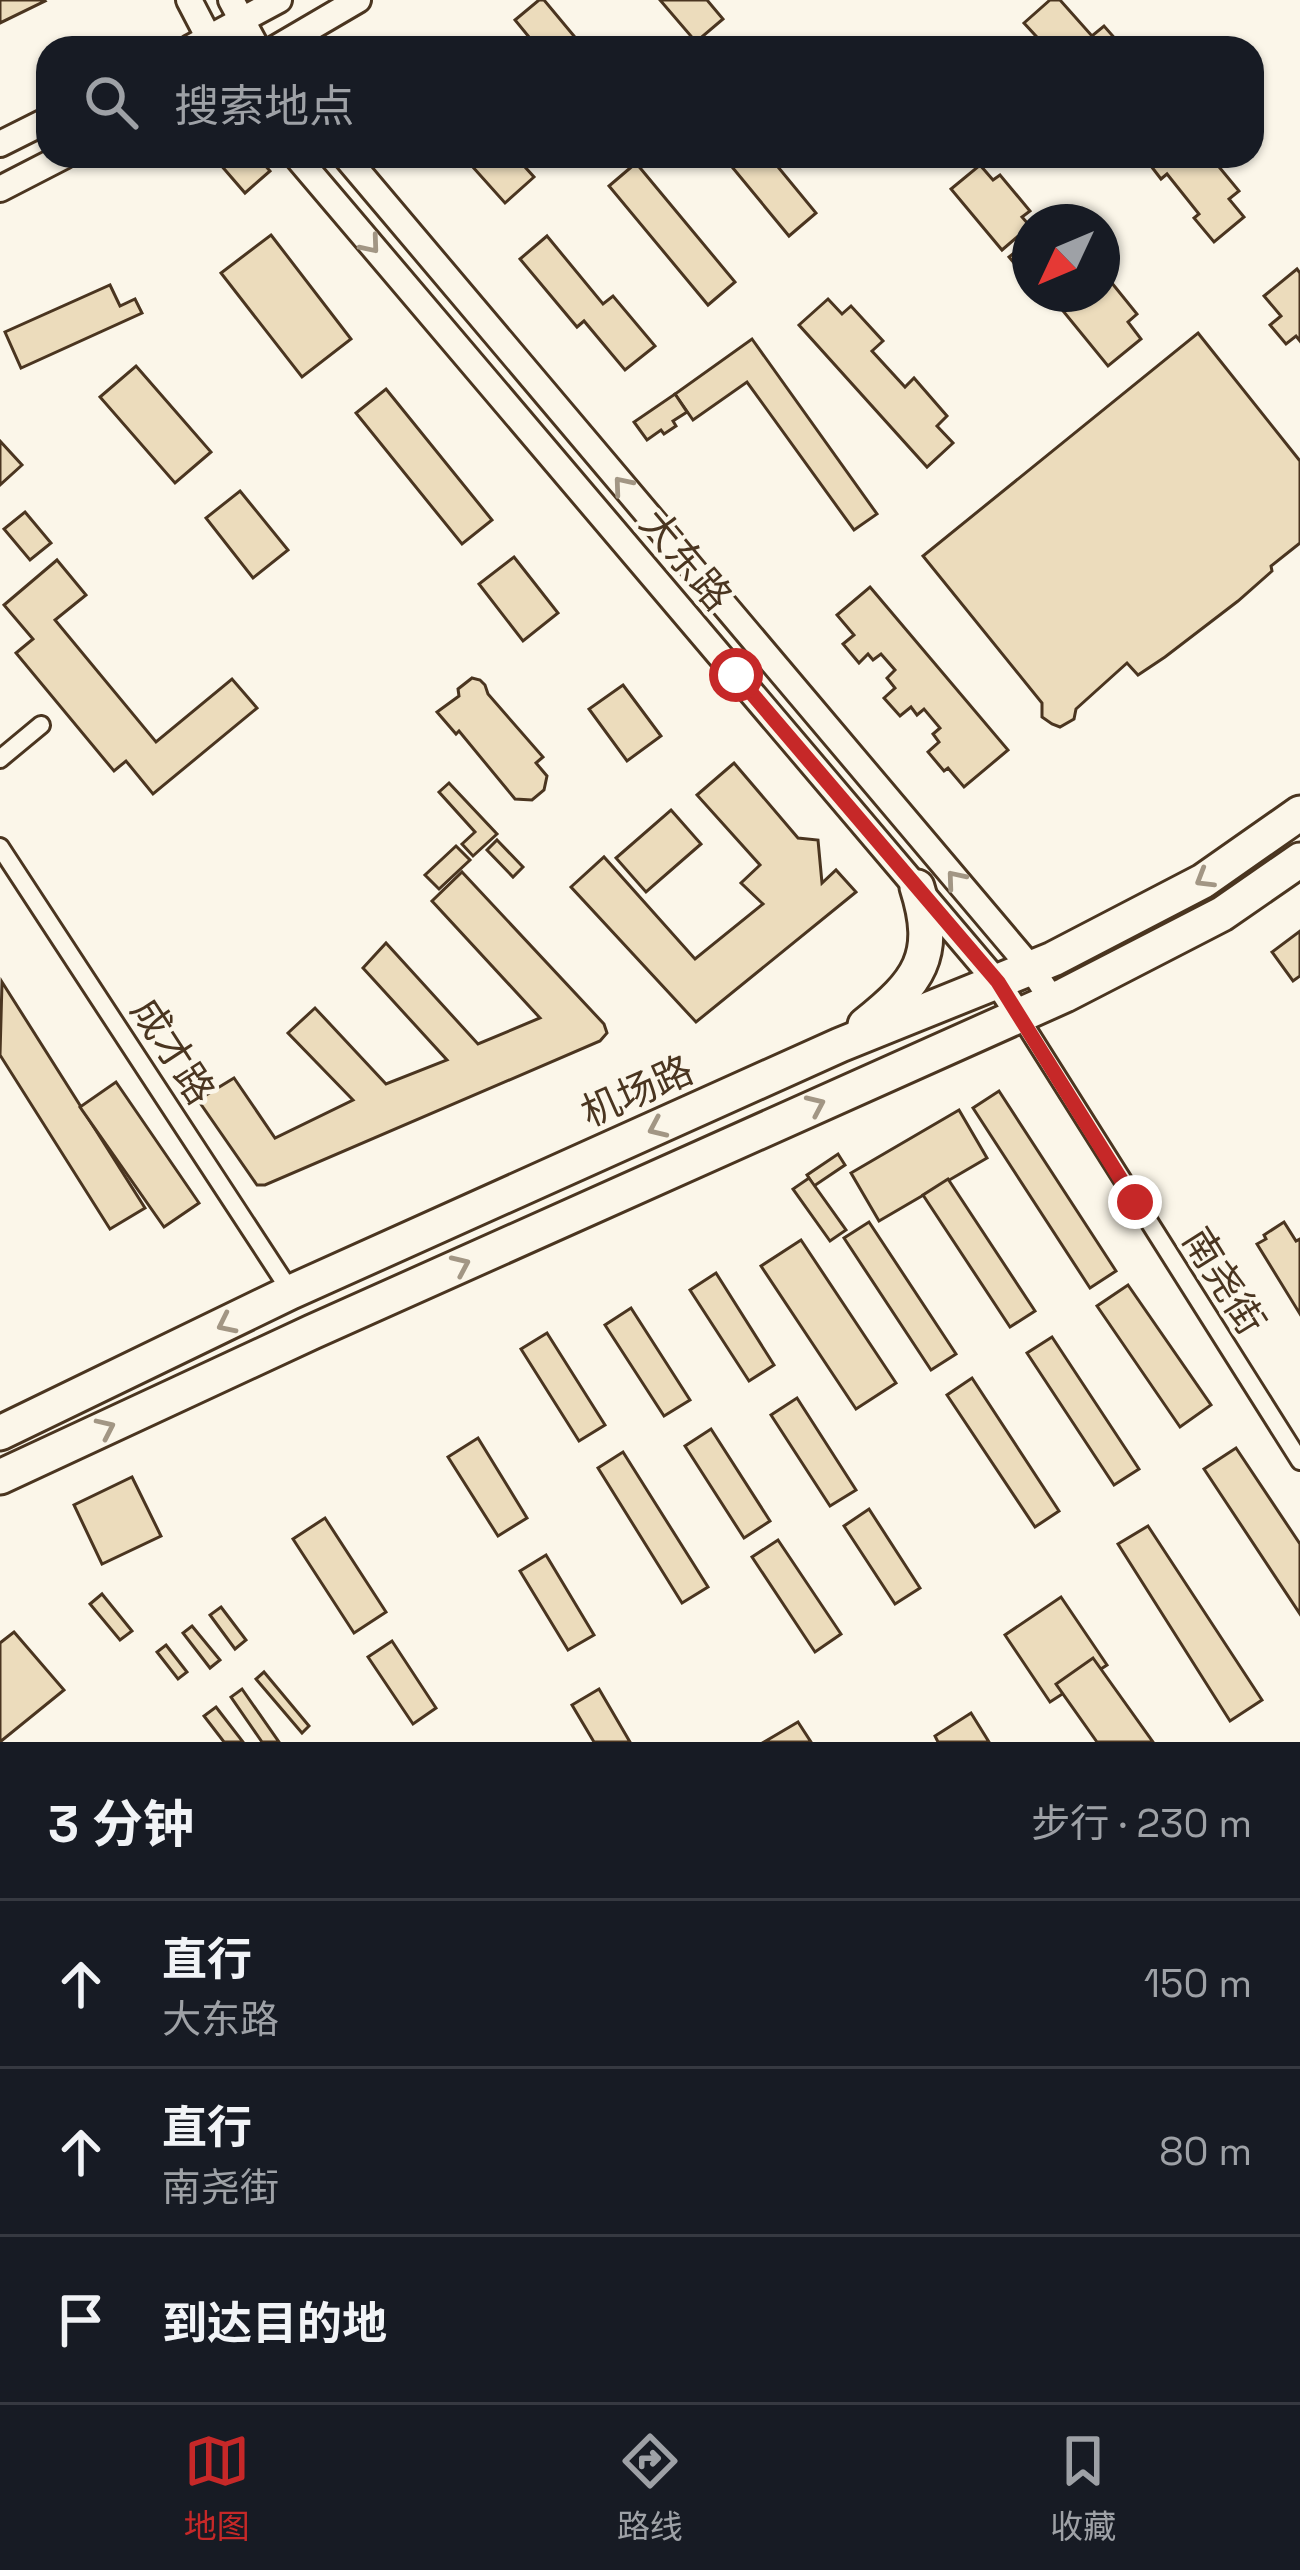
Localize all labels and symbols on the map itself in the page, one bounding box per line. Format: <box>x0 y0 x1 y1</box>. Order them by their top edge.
north arrow <box>1012 204 1120 312</box>
one-way arrow <box>357 231 379 253</box>
one-way arrow <box>614 477 636 499</box>
street label: 大东路 <box>630 499 742 621</box>
route start <box>709 648 763 702</box>
one-way arrow <box>1195 865 1217 887</box>
one-way arrow <box>947 871 969 893</box>
street label: 成才路 <box>121 989 225 1113</box>
street label: 机场路 <box>574 1045 700 1137</box>
one-way arrow <box>804 1096 825 1119</box>
one-way arrow <box>648 1113 669 1137</box>
route end <box>1108 1175 1162 1229</box>
street label: 南尧街 <box>1172 1218 1276 1344</box>
one-way arrow <box>448 1256 470 1280</box>
one-way arrow <box>217 1310 238 1333</box>
one-way arrow <box>94 1419 115 1442</box>

